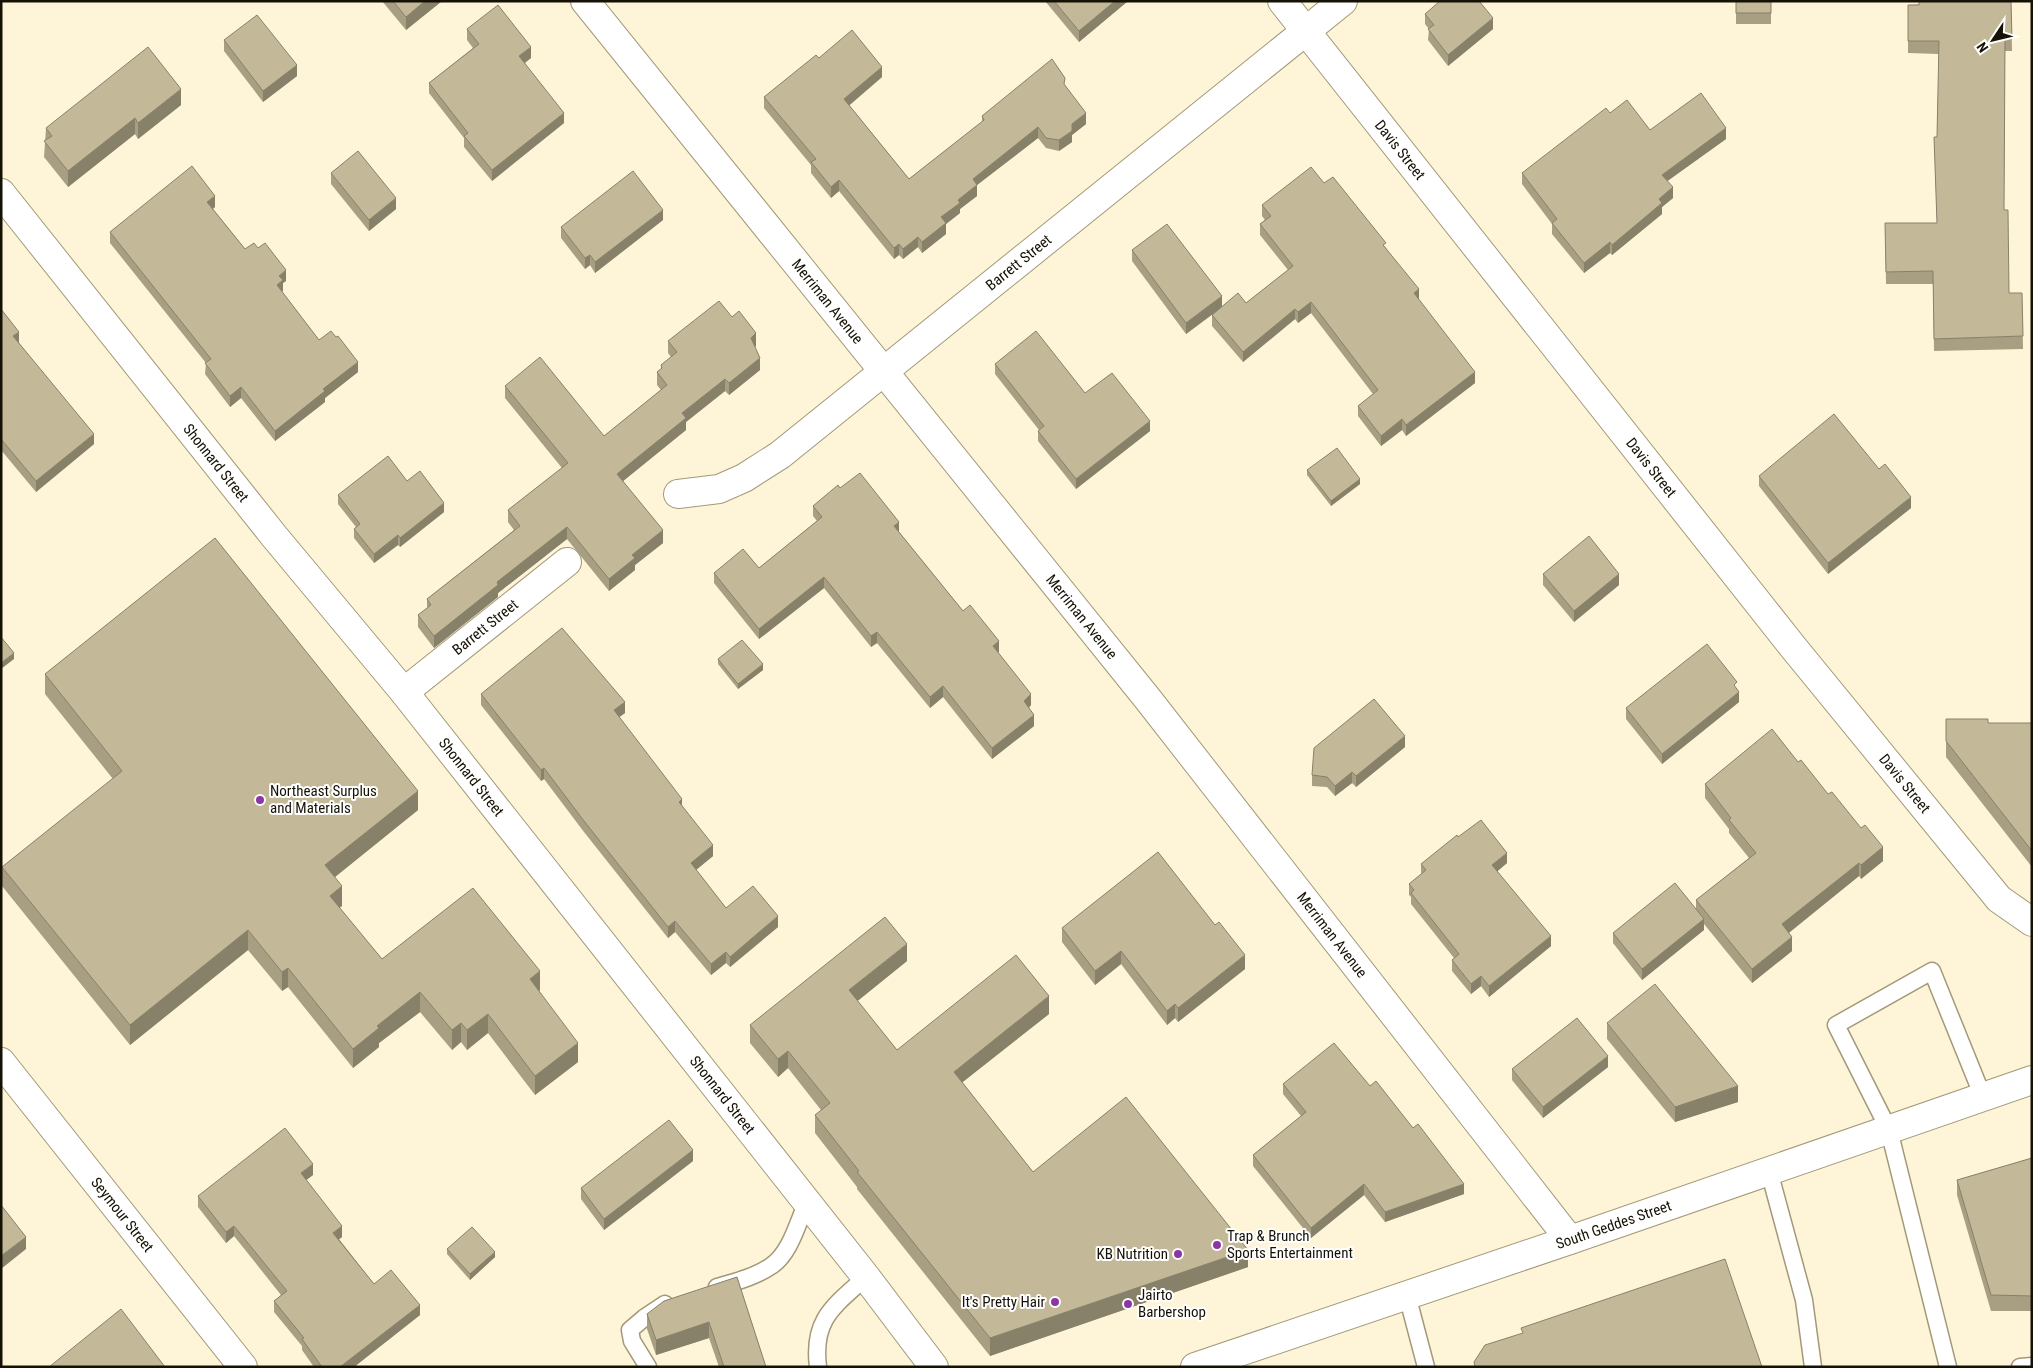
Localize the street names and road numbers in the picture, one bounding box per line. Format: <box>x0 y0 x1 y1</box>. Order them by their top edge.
street label: Davis Street <box>1371 117 1429 183</box>
street label: Barrett Street <box>982 231 1055 294</box>
street label: Merriman Avenue <box>788 256 867 347</box>
street label: Shonnard Street <box>179 420 252 506</box>
street label: Davis Street <box>1622 434 1680 501</box>
street label: Merriman Avenue <box>1042 571 1121 663</box>
street label: Barrett Street <box>449 595 522 659</box>
street label: Shonnard Street <box>435 734 508 820</box>
street label: Davis Street <box>1875 750 1934 817</box>
street label: Merriman Avenue <box>1293 889 1371 981</box>
street label: Shonnard Street <box>686 1052 759 1138</box>
street label: Seymour Street <box>87 1174 157 1256</box>
street label: South Geddes Street <box>1553 1197 1674 1253</box>

